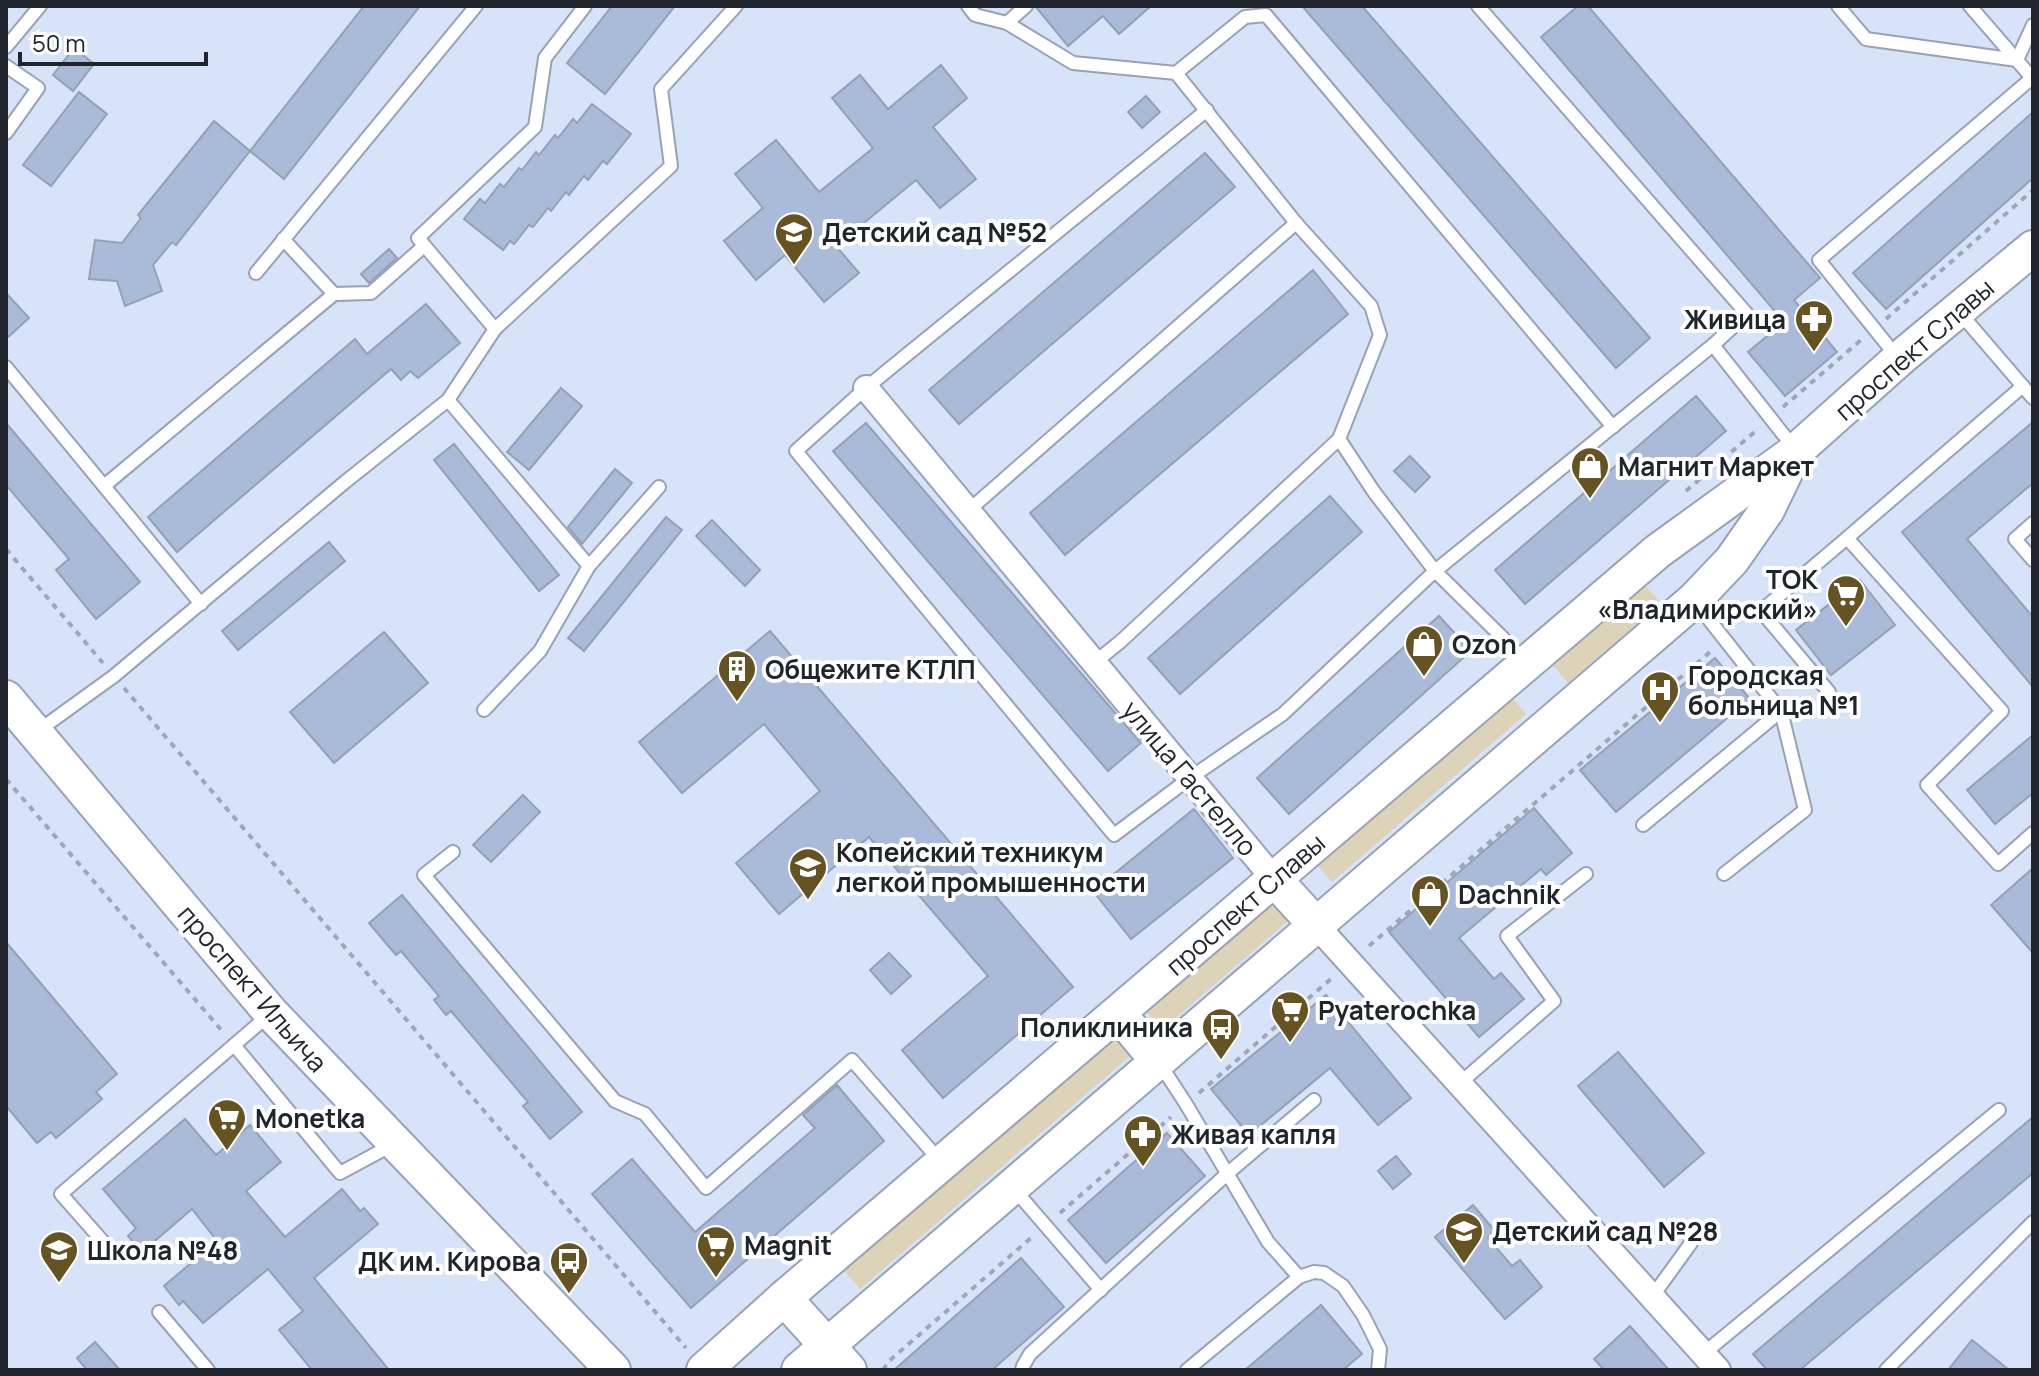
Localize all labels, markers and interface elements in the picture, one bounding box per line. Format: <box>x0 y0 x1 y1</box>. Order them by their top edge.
scale bar <box>20 16 206 66</box>
text: 50 m <box>32 26 86 59</box>
school or university icon: Детский сад №52 <box>773 211 815 266</box>
place label: Детский сад №52 <box>822 214 1047 250</box>
street label: проспект Славы <box>1827 270 2001 428</box>
pharmacy icon: Живица <box>1793 298 1835 353</box>
place label: Живица <box>1684 301 1786 337</box>
shop icon: Магнит Маркет <box>1569 445 1611 500</box>
place label: Магнит Маркет <box>1618 448 1815 484</box>
place label: ТОК «Владимирский» <box>1597 561 1818 627</box>
supermarket icon: ТОК «Владимирский» <box>1825 573 1867 628</box>
shop icon: Ozon <box>1403 623 1445 678</box>
place label: Ozon <box>1452 626 1517 662</box>
building icon: Общежите КТЛП <box>716 648 758 703</box>
place label: Общежите КТЛП <box>765 651 976 687</box>
place label: Городская больница №1 <box>1688 657 1860 723</box>
hospital icon: Городская больница №1 <box>1639 669 1681 724</box>
street label: улица Гастелло <box>1114 693 1266 863</box>
street label: проспект Славы <box>1158 825 1332 983</box>
place label: Копейский техникум легкой промышенности <box>836 834 1146 900</box>
school or university icon: Копейский техникум легкой промышенности <box>787 846 829 901</box>
shop icon: Dachnik <box>1409 873 1451 928</box>
place label: Dachnik <box>1458 876 1561 912</box>
street label: проспект Ильича <box>170 897 336 1079</box>
supermarket icon: Pyaterochka <box>1269 989 1311 1044</box>
place label: Pyaterochka <box>1318 992 1476 1028</box>
bus stop icon: Поликлиника <box>1200 1006 1242 1061</box>
place label: Поликлиника <box>1020 1009 1193 1045</box>
supermarket icon: Monetka <box>206 1097 248 1152</box>
place label: Monetka <box>255 1100 365 1136</box>
pharmacy icon: Живая капля <box>1122 1113 1164 1168</box>
place label: Живая капля <box>1171 1116 1336 1152</box>
school or university icon: Детский сад №28 <box>1443 1210 1485 1265</box>
place label: Детский сад №28 <box>1492 1213 1718 1249</box>
supermarket icon: Magnit <box>695 1224 737 1279</box>
place label: Magnit <box>744 1227 832 1263</box>
school or university icon: Школа №48 <box>38 1229 80 1284</box>
place label: Школа №48 <box>87 1232 238 1268</box>
bus stop icon: ДК им. Кирова <box>548 1240 590 1295</box>
place label: ДК им. Кирова <box>358 1243 541 1279</box>

